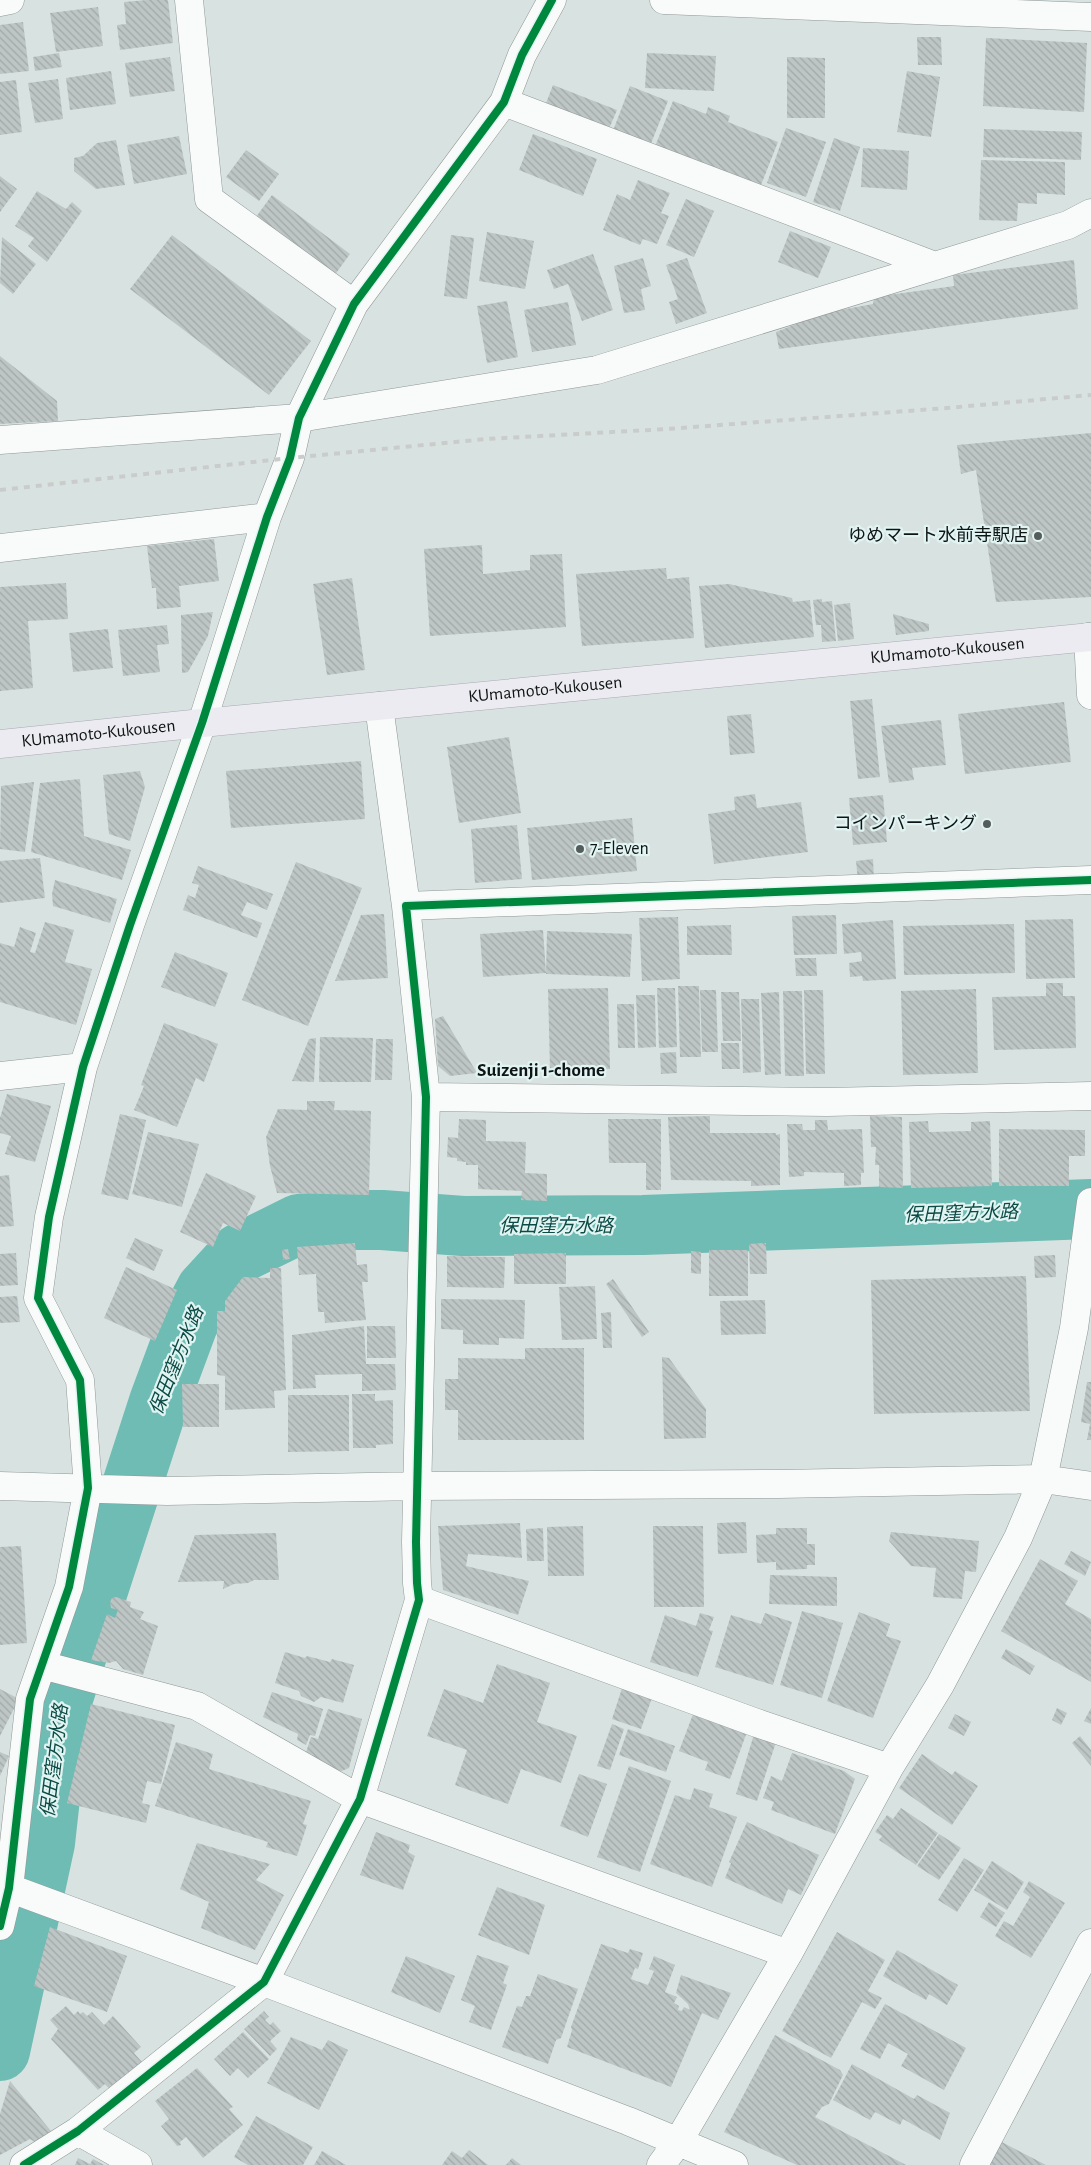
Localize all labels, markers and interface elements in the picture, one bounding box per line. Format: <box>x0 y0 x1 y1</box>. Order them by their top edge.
place label: ゆめマート水前寺駅店 <box>848 525 1028 545</box>
marker: ゆめマート水前寺駅店 <box>1032 530 1044 542</box>
street label: KUmamoto-Kukousen <box>869 634 1025 667</box>
street label: KUmamoto-Kukousen <box>467 673 623 706</box>
street label: KUmamoto-Kukousen <box>21 717 176 751</box>
place label: コインパーキング <box>834 813 977 833</box>
marker: コインパーキング <box>981 818 993 830</box>
place label: 7-Eleven <box>590 840 649 858</box>
marker: 7-Eleven <box>574 843 586 855</box>
district label: Suizenji 1-chome <box>477 1061 605 1080</box>
water label: 保田窪方水路 <box>904 1200 1020 1225</box>
water label: 保田窪方水路 <box>499 1215 615 1236</box>
water label: 保田窪方水路 <box>145 1302 208 1417</box>
water label: 保田窪方水路 <box>37 1701 72 1819</box>

